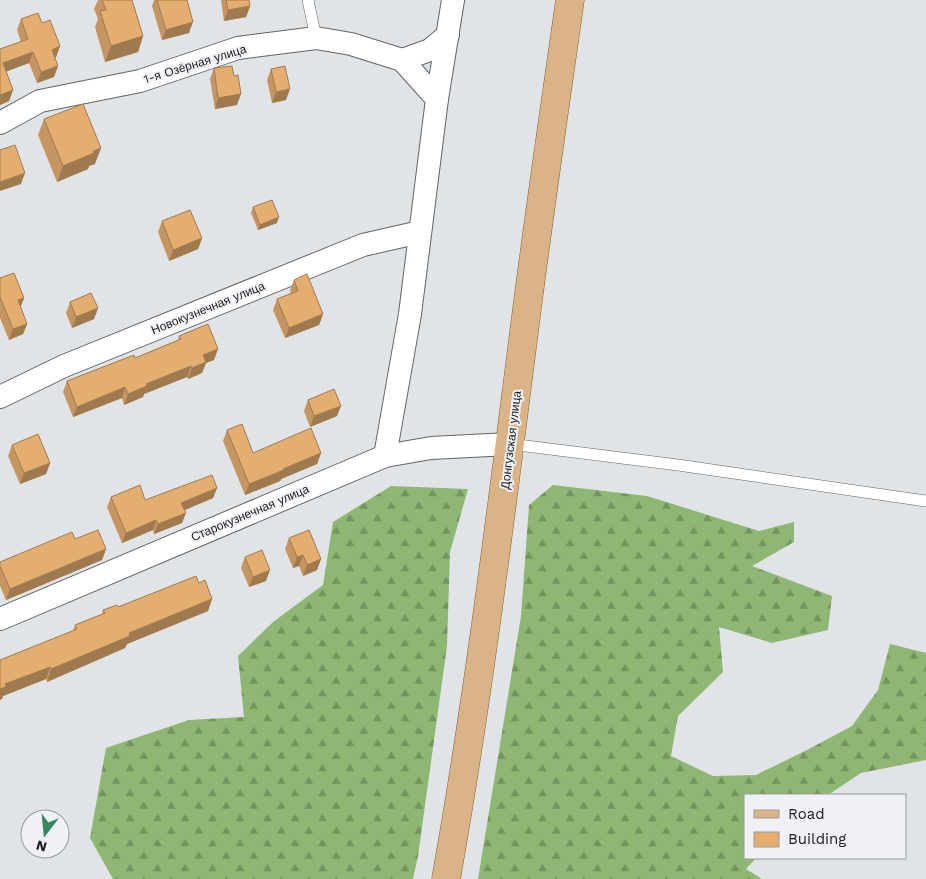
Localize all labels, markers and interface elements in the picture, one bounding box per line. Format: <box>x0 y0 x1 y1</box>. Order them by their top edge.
street label: 1-я Озёрная улица <box>142 42 248 86</box>
street label: Новокузнечная улица <box>149 279 267 337</box>
street label: Донгузская улица <box>498 390 524 490</box>
street label: Старокузнечная улица <box>189 482 311 544</box>
legend <box>744 794 906 859</box>
text: Road <box>788 805 825 823</box>
north arrow <box>20 809 70 859</box>
text: Building <box>788 830 846 848</box>
text: N <box>34 837 49 856</box>

